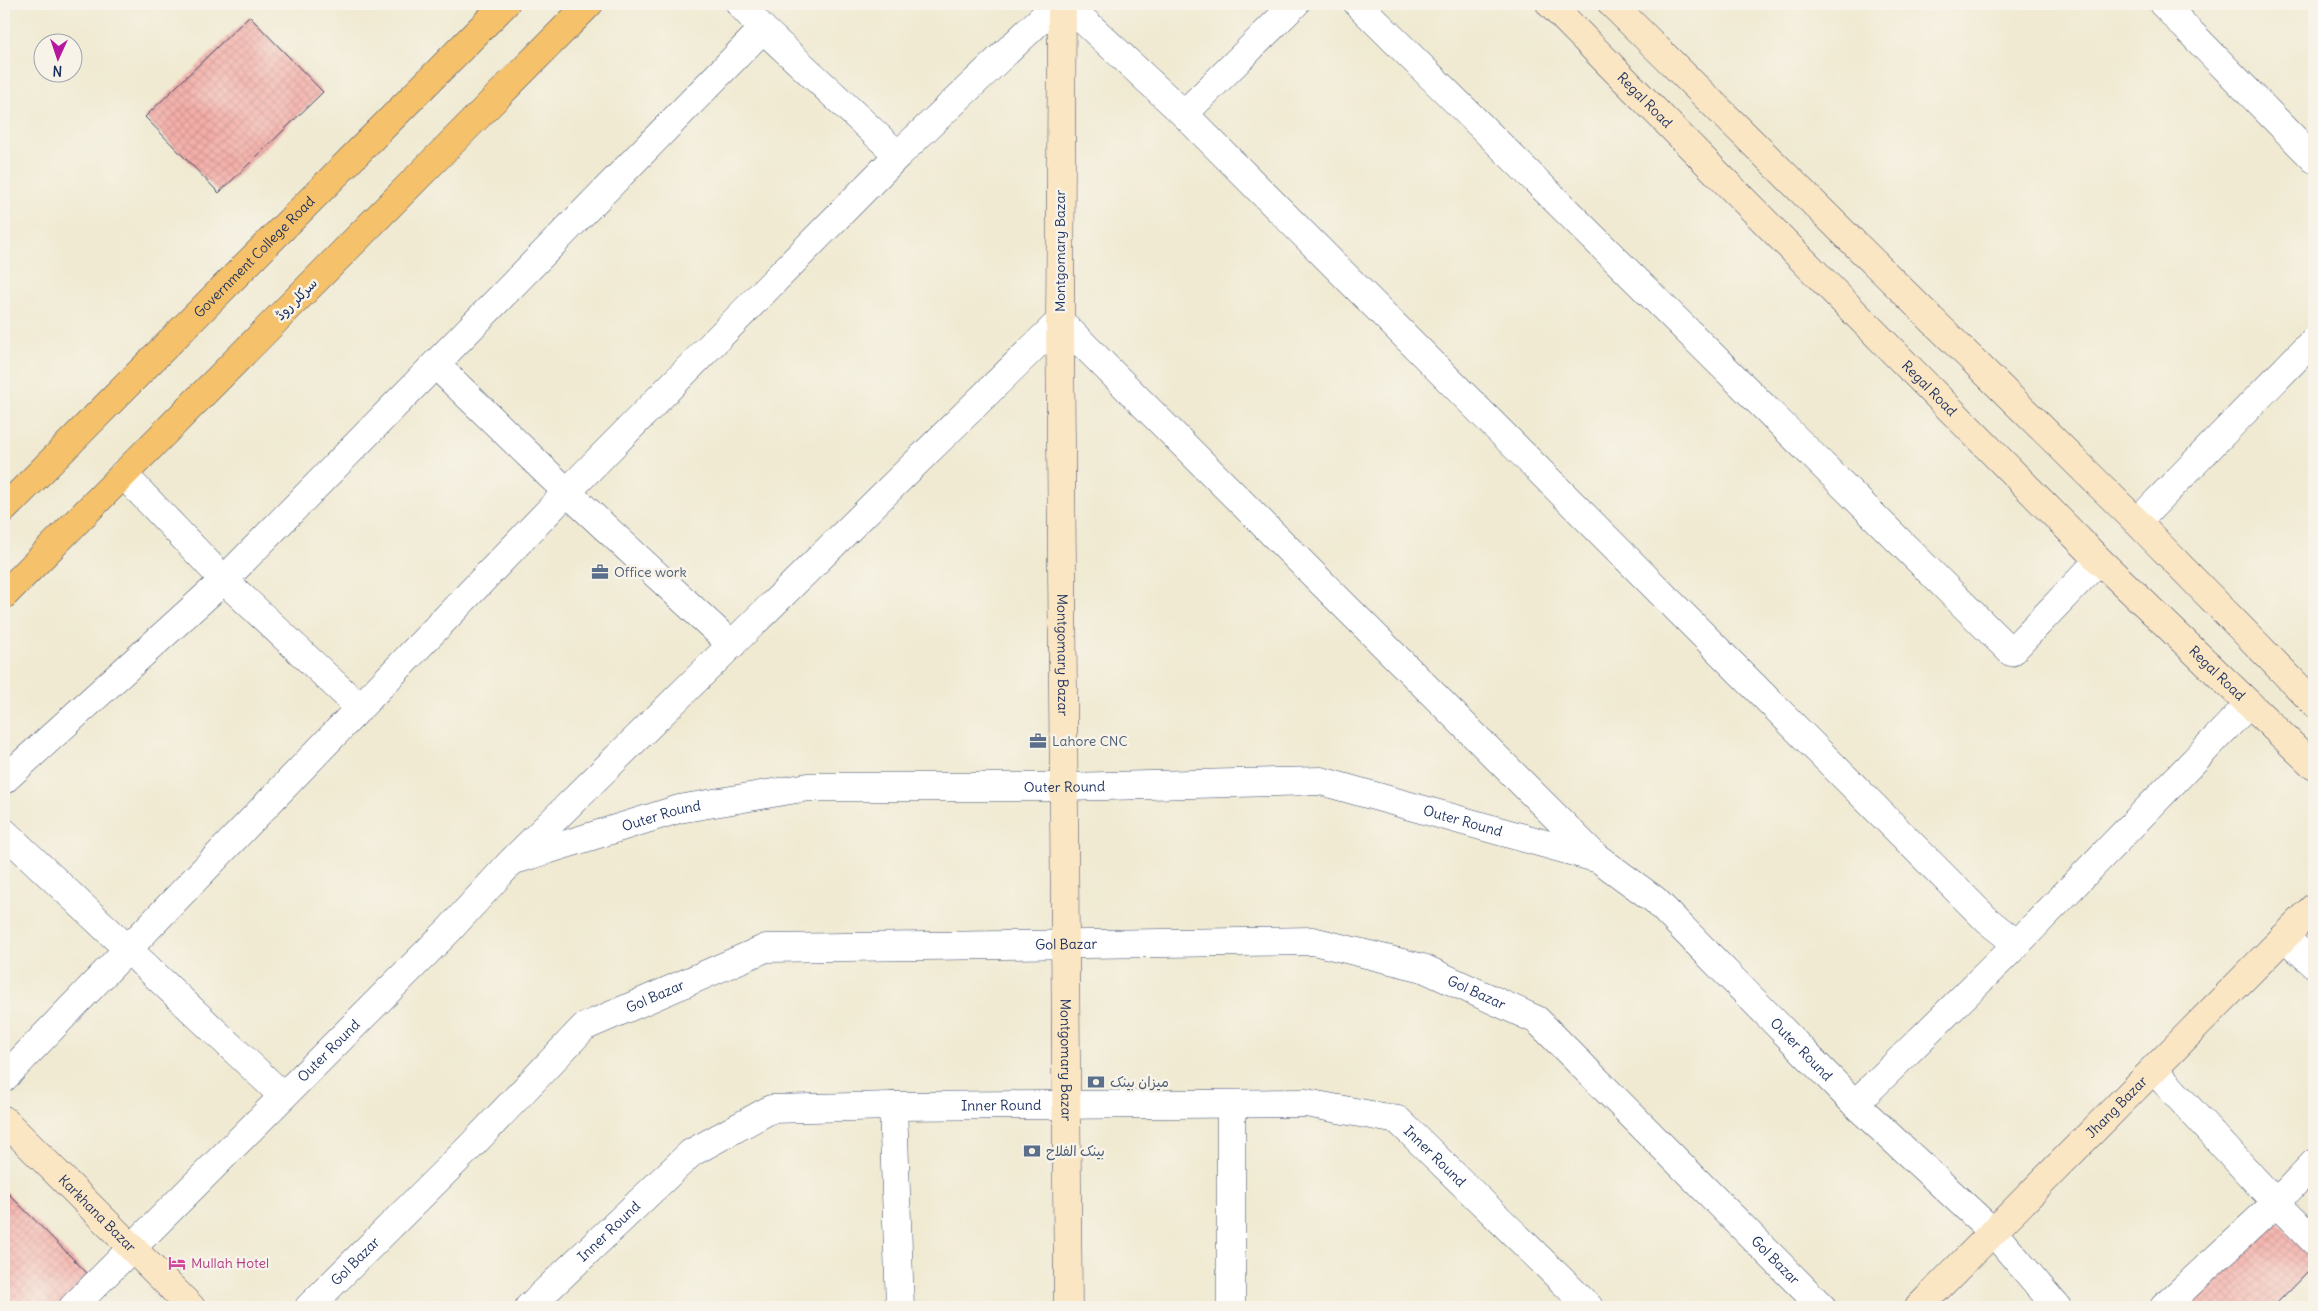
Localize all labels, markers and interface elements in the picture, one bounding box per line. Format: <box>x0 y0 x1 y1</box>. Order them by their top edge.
north arrow <box>32 32 82 82</box>
text: N <box>52 62 63 80</box>
street label: Regal Road <box>1613 68 1676 132</box>
street label: Montgomary Bazar <box>1051 190 1069 312</box>
street label: Government College Road <box>190 192 318 322</box>
street label: سرکلر روڈ <box>271 274 321 324</box>
street label: Regal Road <box>1898 357 1961 420</box>
office icon: Office work <box>590 562 610 582</box>
place label: Office work <box>614 563 687 581</box>
street label: Montgomary Bazar <box>1053 594 1072 716</box>
street label: Regal Road <box>2185 642 2249 704</box>
office icon: Lahore CNC <box>1028 731 1048 751</box>
place label: Lahore CNC <box>1052 732 1128 750</box>
street label: Outer Round <box>1024 777 1105 796</box>
street label: Outer Round <box>620 796 702 835</box>
street label: Outer Round <box>1421 801 1504 840</box>
street label: Gol Bazar <box>1035 935 1097 954</box>
street label: Gol Bazar <box>1445 971 1509 1014</box>
street label: Gol Bazar <box>623 975 687 1017</box>
street label: Montgomary Bazar <box>1056 999 1075 1121</box>
street label: Outer Round <box>1766 1014 1836 1085</box>
street label: Outer Round <box>294 1016 364 1086</box>
bank icon: میزان بینک <box>1086 1072 1106 1092</box>
street label: Jhang Bazar <box>2082 1072 2151 1142</box>
place label: میزان بینک <box>1110 1073 1169 1091</box>
street label: Inner Round <box>961 1096 1041 1115</box>
street label: Inner Round <box>1400 1122 1470 1191</box>
bank icon: بینک الفلاح <box>1022 1141 1042 1161</box>
place label: بینک الفلاح <box>1046 1142 1105 1161</box>
street label: Karkhana Bazar <box>55 1171 140 1256</box>
street label: Inner Round <box>574 1197 644 1265</box>
street label: Gol Bazar <box>1747 1232 1804 1289</box>
street label: Gol Bazar <box>327 1233 384 1289</box>
hotel icon: Mullah Hotel <box>167 1253 187 1273</box>
place label: Mullah Hotel <box>191 1254 269 1272</box>

